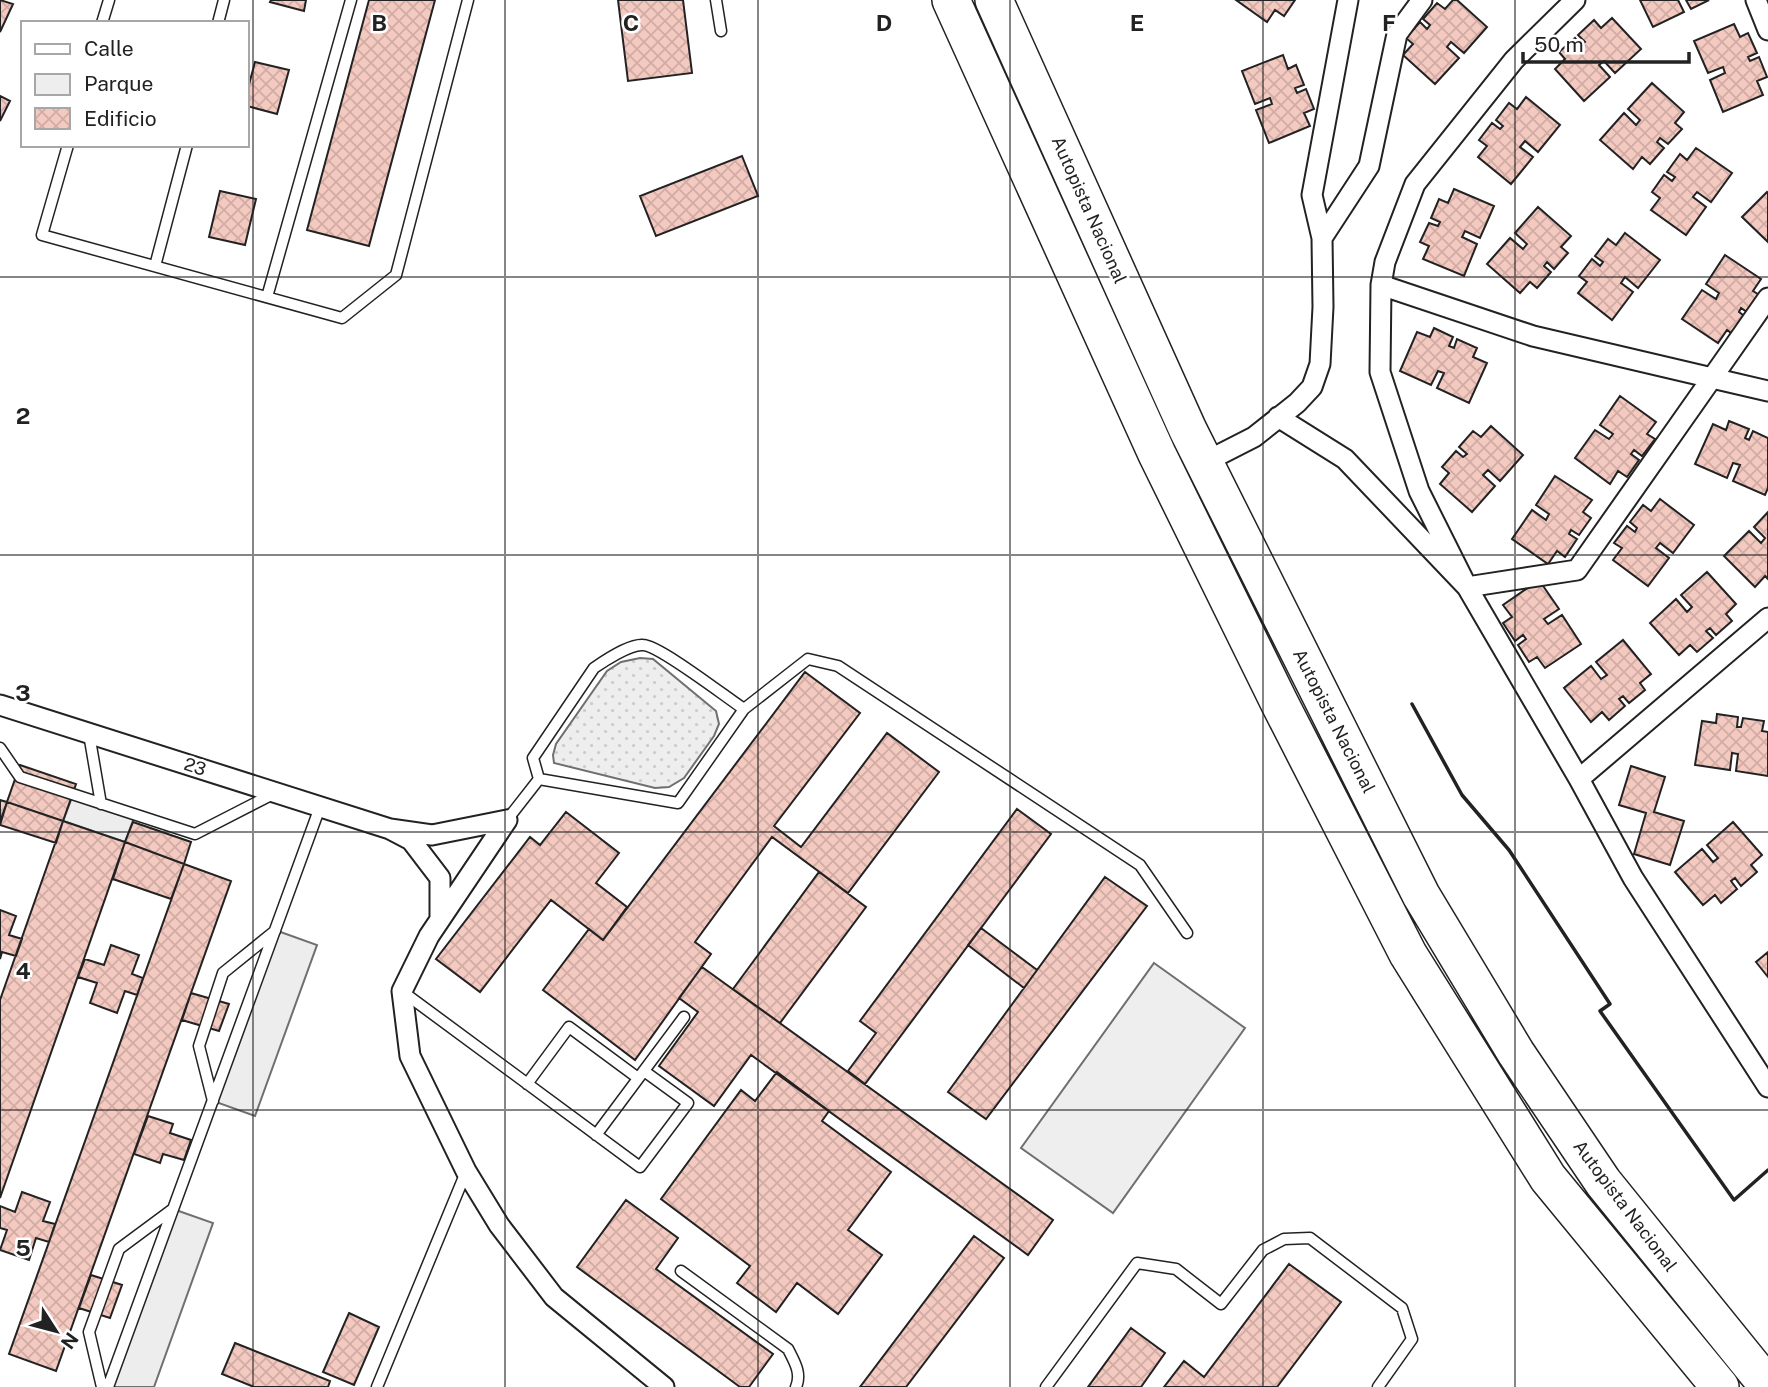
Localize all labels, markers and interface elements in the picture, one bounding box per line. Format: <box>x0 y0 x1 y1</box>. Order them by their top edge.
text: B <box>371 9 387 36</box>
text: C <box>623 9 639 36</box>
text: D <box>876 9 892 36</box>
text: E <box>1130 9 1144 36</box>
text: F <box>1382 9 1396 36</box>
legend <box>21 21 248 147</box>
scale bar <box>1523 21 1689 65</box>
text: 50 m <box>1534 32 1584 57</box>
text: Calle <box>84 36 134 61</box>
text: Parque <box>84 71 153 96</box>
text: Edificio <box>84 106 157 131</box>
street label: Autopista Nacional <box>1048 133 1131 287</box>
text: 2 <box>16 402 30 429</box>
street label: Autopista Nacional <box>1289 645 1380 796</box>
text: 3 <box>15 679 31 706</box>
street label: 23 <box>181 753 209 780</box>
text: 4 <box>15 957 31 984</box>
street label: Autopista Nacional <box>1569 1136 1682 1275</box>
text: 5 <box>15 1234 31 1261</box>
north arrow <box>21 1296 91 1366</box>
text: N <box>56 1329 83 1353</box>

